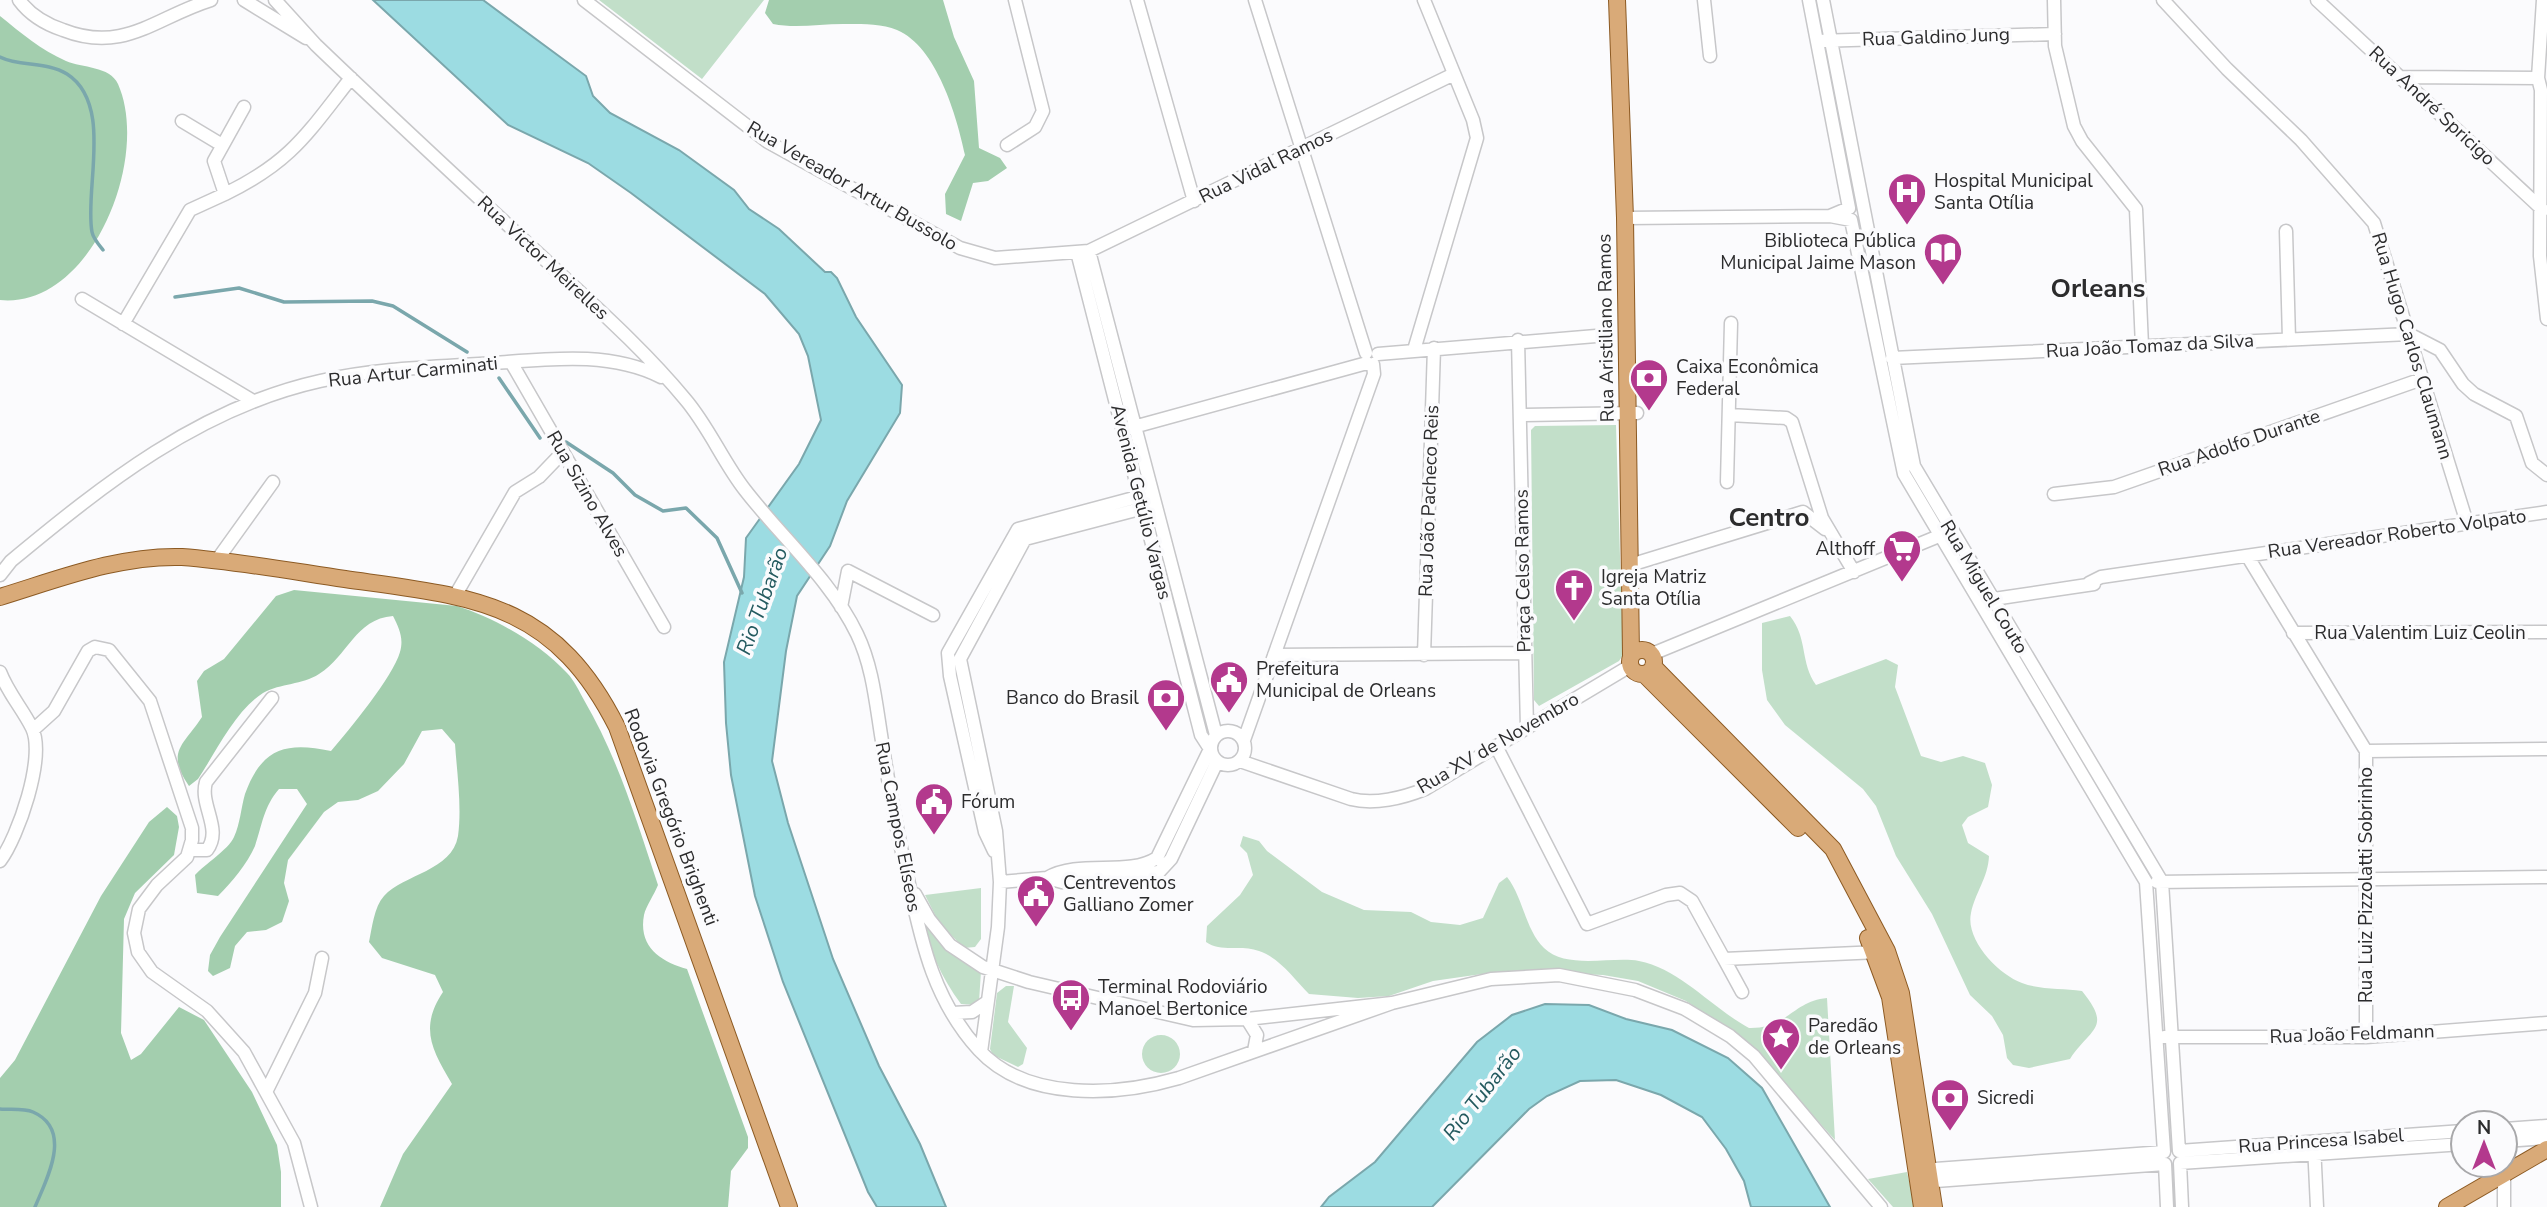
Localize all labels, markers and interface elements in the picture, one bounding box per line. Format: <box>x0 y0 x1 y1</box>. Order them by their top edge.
street label: Rua Galdino Jung <box>1861 21 2011 53</box>
street label: Rua André Spricigo <box>2363 40 2501 172</box>
street label: Rua Vereador Artur Bussolo <box>742 115 962 257</box>
street label: Rua Vidal Ramos <box>1195 122 1337 210</box>
place label: Hospital Municipal Santa Otília <box>1934 168 2093 216</box>
hospital icon: Hospital Municipal Santa Otília <box>1886 171 1928 226</box>
street label: Rua Victor Meirelles <box>471 190 615 326</box>
place label: Biblioteca Pública Municipal Jaime Mason <box>1720 228 1916 276</box>
street label: Rua Hugo Carlos Claumann <box>2365 229 2459 463</box>
library icon: Biblioteca Pública Municipal Jaime Mason <box>1922 231 1964 286</box>
street label: Rua Aristiliano Ramos <box>1591 234 1621 422</box>
district label: Orleans <box>2051 271 2145 306</box>
street label: Rua João Tomaz da Silva <box>2045 328 2255 364</box>
street label: Rua Artur Carminati <box>327 350 499 394</box>
place label: Caixa Econômica Federal <box>1676 354 1819 402</box>
bank icon: Caixa Econômica Federal <box>1628 357 1670 412</box>
street label: Avenida Getúlio Vargas <box>1104 402 1178 602</box>
street label: Rua Adolfo Durante <box>2155 403 2323 483</box>
street label: Rua João Pacheco Reis <box>1413 405 1445 597</box>
street label: Rua Sizino Alves <box>540 426 634 562</box>
street label: Praça Celso Ramos <box>1509 489 1537 653</box>
district label: Centro <box>1729 500 1810 535</box>
street label: Rua Vereador Roberto Volpato <box>2266 503 2528 565</box>
street label: Rua Miguel Couto <box>1934 515 2034 659</box>
supermarket icon: Althoff <box>1881 528 1923 583</box>
place label: Althoff <box>1815 536 1876 562</box>
water label: Rio Tubarão <box>730 543 794 659</box>
place label: Igreja Matriz Santa Otília <box>1601 564 1706 612</box>
church icon: Igreja Matriz Santa Otília <box>1553 567 1595 622</box>
street label: Rua Valentim Luiz Ceolin <box>2314 620 2526 646</box>
place label: Prefeitura Municipal de Orleans <box>1256 656 1436 704</box>
public building icon: Prefeitura Municipal de Orleans <box>1208 659 1250 714</box>
bank icon: Banco do Brasil <box>1145 677 1187 732</box>
place label: Banco do Brasil <box>1006 685 1139 711</box>
street label: Rua XV de Novembro <box>1412 686 1584 800</box>
street label: Rodovia Gregório Brighenti <box>618 705 724 929</box>
street label: Rua Campos Elíseos <box>869 740 927 914</box>
street label: Rua Luiz Pizzolatti Sobrinho <box>2353 767 2379 1003</box>
public building icon: Fórum <box>913 781 955 836</box>
place label: Fórum <box>961 789 1015 815</box>
place label: Centreventos Galliano Zomer <box>1063 870 1194 918</box>
public building icon: Centreventos Galliano Zomer <box>1015 873 1057 928</box>
place label: Terminal Rodoviário Manoel Bertonice <box>1098 974 1268 1022</box>
bus stop icon: Terminal Rodoviário Manoel Bertonice <box>1050 977 1092 1032</box>
place label: Paredão de Orleans <box>1808 1013 1901 1061</box>
place icon: Paredão de Orleans <box>1760 1016 1802 1071</box>
street label: Rua João Feldmann <box>2269 1018 2435 1050</box>
water label: Rio Tubarão <box>1436 1040 1528 1146</box>
bank icon: Sicredi <box>1929 1077 1971 1132</box>
place label: Sicredi <box>1977 1085 2034 1111</box>
north arrow <box>2449 1109 2519 1179</box>
text: N <box>2477 1115 2491 1141</box>
street label: Rua Princesa Isabel <box>2237 1122 2405 1160</box>

